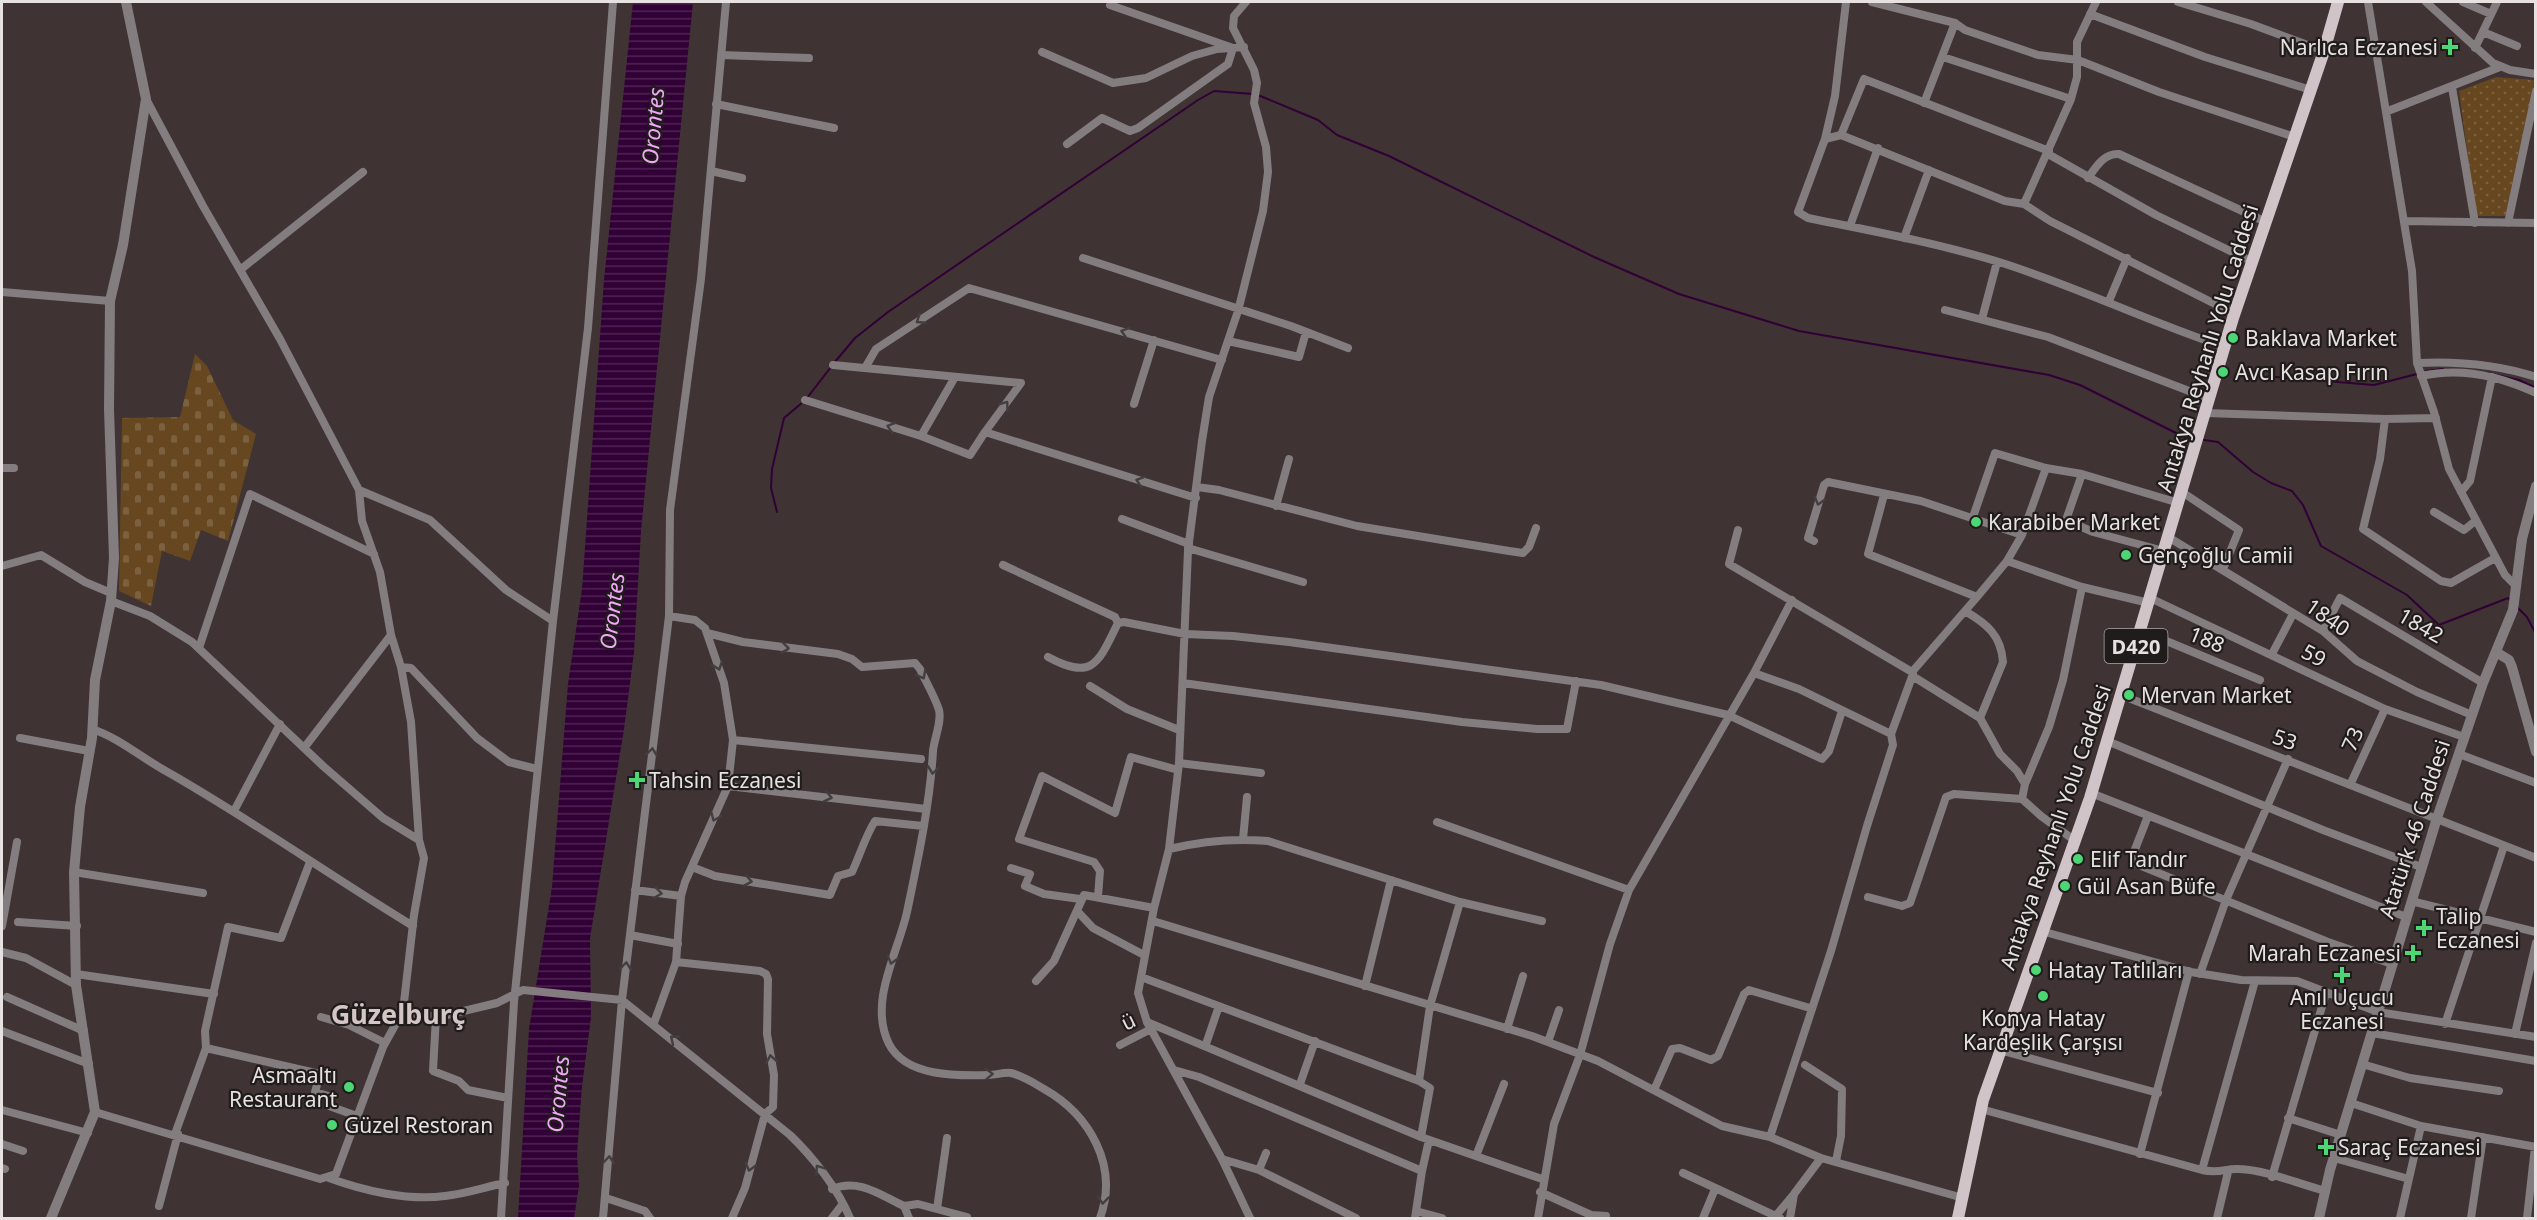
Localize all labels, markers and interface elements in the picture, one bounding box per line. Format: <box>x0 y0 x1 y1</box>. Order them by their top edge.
place label: Narlıca Eczanesi <box>2280 33 2438 61</box>
marker: Narlıca Eczanesi <box>2443 40 2457 54</box>
water label: Orontes <box>634 86 670 166</box>
street label: Antakya Reyhanlı Yolu Caddesi <box>2150 201 2264 495</box>
one-way arrow <box>916 313 927 324</box>
place label: Baklava Market <box>2245 324 2397 352</box>
one-way arrow <box>1120 327 1131 339</box>
marker: Baklava Market <box>2226 331 2240 345</box>
place label: Avcı Kasap Fırın <box>2235 358 2388 386</box>
marker: Avcı Kasap Fırın <box>2216 365 2230 379</box>
one-way arrow <box>998 401 1009 412</box>
one-way arrow <box>886 421 896 434</box>
one-way arrow <box>1135 476 1146 488</box>
one-way arrow <box>1814 495 1826 506</box>
place label: Karabiber Market <box>1988 508 2161 536</box>
marker: Karabiber Market <box>1969 515 1983 529</box>
place label: Gençoğlu Camii <box>2138 541 2293 569</box>
marker: Gençoğlu Camii <box>2119 548 2133 562</box>
water label: Orontes <box>591 570 631 651</box>
street label: 1840 <box>2300 592 2356 642</box>
street label: 1842 <box>2393 601 2449 649</box>
street label: 188 <box>2185 619 2229 659</box>
road number: D420 <box>2104 629 2168 663</box>
street label: 59 <box>2297 637 2331 673</box>
one-way arrow <box>780 641 790 653</box>
one-way arrow <box>711 660 724 671</box>
one-way arrow <box>915 669 926 679</box>
street label: Antakya Reyhanlı Yolu Caddesi <box>1993 681 2117 973</box>
place label: Mervan Market <box>2141 681 2292 709</box>
marker: Mervan Market <box>2122 688 2136 702</box>
street label: 53 <box>2269 722 2301 756</box>
street label: 73 <box>2334 722 2370 756</box>
street label: Atatürk 46 Caddesi <box>2372 736 2456 922</box>
one-way arrow <box>645 747 657 756</box>
one-way arrow <box>927 765 939 774</box>
place label: Tahsin Eczanesi <box>649 766 801 794</box>
marker: Tahsin Eczanesi <box>630 773 644 787</box>
one-way arrow <box>823 790 833 803</box>
one-way arrow <box>710 810 722 821</box>
place label: Elif Tandır <box>2090 845 2187 873</box>
marker: Elif Tandır <box>2071 852 2085 866</box>
place label: Gül Asan Büfe <box>2077 872 2216 900</box>
one-way arrow <box>743 874 753 887</box>
marker: Gül Asan Büfe <box>2058 879 2072 893</box>
one-way arrow <box>654 887 663 899</box>
place label: Talip Eczanesi <box>2436 902 2520 954</box>
marker: Talip Eczanesi <box>2417 921 2431 935</box>
place label: Marah Eczanesi <box>2248 939 2401 967</box>
marker: Marah Eczanesi <box>2406 946 2420 960</box>
one-way arrow <box>887 955 900 965</box>
place label: Hatay Tatlıları <box>2048 956 2182 984</box>
one-way arrow <box>619 962 632 971</box>
marker: Hatay Tatlıları <box>2029 963 2043 977</box>
marker: Anıl Uçucu Eczanesi <box>2335 968 2349 982</box>
place label: Anıl Uçucu Eczanesi <box>2290 983 2394 1035</box>
marker: Konya Hatay Kardeşlik Çarşısı <box>2036 989 2050 1003</box>
district label: Güzelburç <box>331 995 465 1032</box>
place label: Konya Hatay Kardeşlik Çarşısı <box>1963 1004 2123 1056</box>
street label: ü <box>1116 1006 1140 1036</box>
one-way arrow <box>670 1036 681 1047</box>
water label: Orontes <box>539 1054 575 1134</box>
one-way arrow <box>765 1055 778 1065</box>
place label: Asmaaltı Restaurant <box>229 1061 337 1113</box>
one-way arrow <box>984 1068 993 1081</box>
marker: Asmaaltı Restaurant <box>342 1080 356 1094</box>
place label: Güzel Restoran <box>344 1111 493 1139</box>
marker: Güzel Restoran <box>325 1118 339 1132</box>
place label: Saraç Eczanesi <box>2338 1133 2481 1161</box>
marker: Saraç Eczanesi <box>2319 1140 2333 1154</box>
one-way arrow <box>603 1156 616 1165</box>
one-way arrow <box>745 1162 758 1172</box>
one-way arrow <box>815 1165 826 1176</box>
one-way arrow <box>1097 1196 1110 1205</box>

